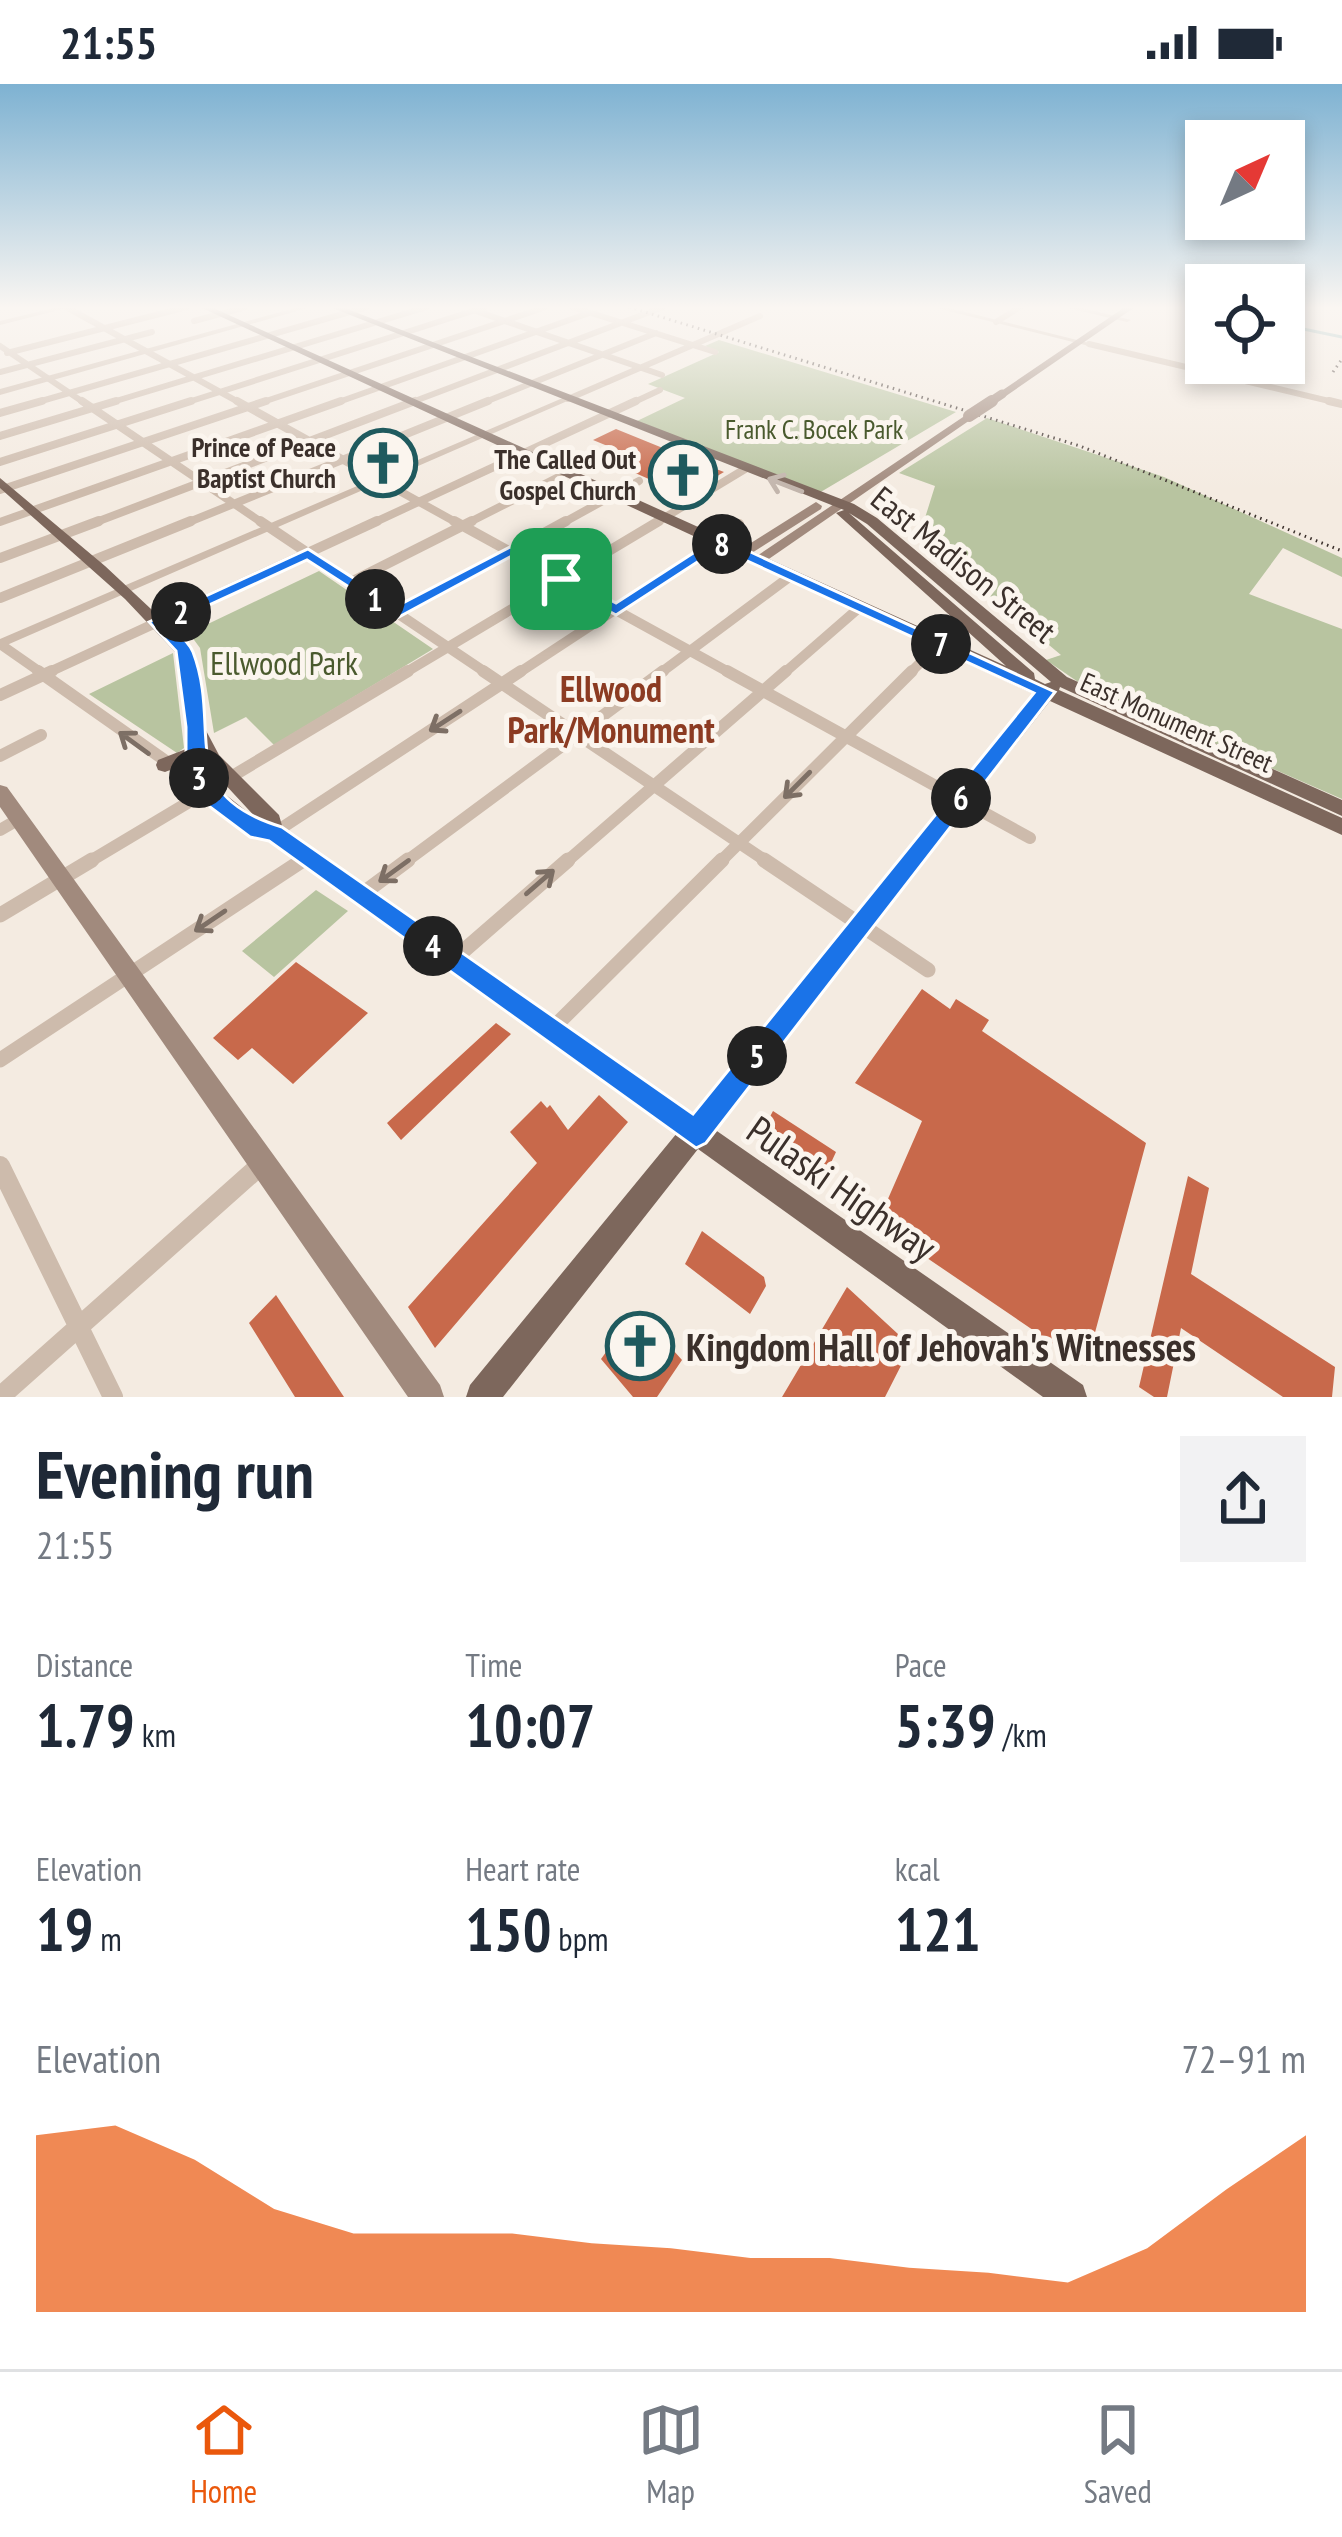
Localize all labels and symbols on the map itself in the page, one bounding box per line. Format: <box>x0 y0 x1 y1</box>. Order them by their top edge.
north arrow <box>1185 120 1305 240</box>
park label: Frank C. Bocek Park <box>725 412 904 446</box>
church icon: Prince of Peace Baptist Church <box>348 428 418 498</box>
place label: Prince of Peace Baptist Church <box>192 430 336 495</box>
church icon: The Called Out Gospel Church <box>648 440 718 510</box>
place label: The Called Out Gospel Church <box>494 442 636 507</box>
one-way arrow <box>767 472 804 494</box>
street label: East Madison Street <box>863 476 1065 652</box>
pin: 8 <box>692 514 752 574</box>
pin <box>510 528 612 630</box>
pin: 1 <box>345 569 405 629</box>
pin: 2 <box>151 582 211 642</box>
pin: 7 <box>911 614 971 674</box>
park label: Ellwood Park <box>210 641 358 684</box>
street label: East Monument Street <box>1076 664 1279 780</box>
district label: Ellwood Park/Monument <box>507 665 715 753</box>
one-way arrow <box>428 709 462 734</box>
one-way arrow <box>118 730 151 756</box>
pin: 3 <box>169 748 229 808</box>
pin: 6 <box>931 768 991 828</box>
one-way arrow <box>783 770 812 799</box>
one-way arrow <box>378 857 411 883</box>
one-way arrow <box>524 868 555 896</box>
one-way arrow <box>193 909 227 934</box>
pin: 4 <box>403 916 463 976</box>
pin: 5 <box>727 1026 787 1086</box>
street label: Pulaski Highway <box>737 1104 947 1272</box>
church icon: Kingdom Hall of Jehovah's Witnesses <box>605 1311 675 1381</box>
place label: Kingdom Hall of Jehovah's Witnesses <box>686 1321 1196 1372</box>

